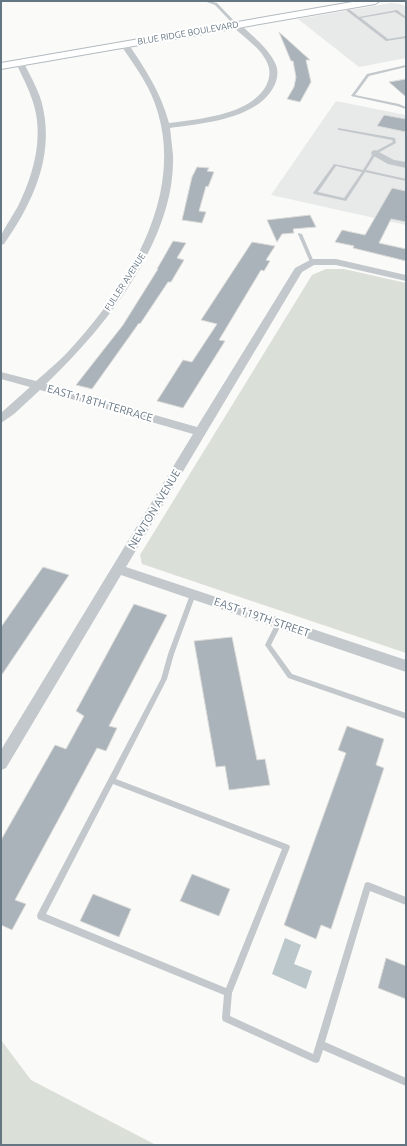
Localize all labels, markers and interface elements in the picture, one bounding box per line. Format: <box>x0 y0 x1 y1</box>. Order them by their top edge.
street label: BLUE RIDGE BOULEVARD <box>137 19 239 47</box>
street label: FULLER AVENUE <box>103 251 147 313</box>
street label: EAST 118TH TERRACE <box>46 382 154 424</box>
street label: NEWTON AVENUE <box>126 467 182 551</box>
street label: EAST 119TH STREET <box>213 595 311 639</box>

